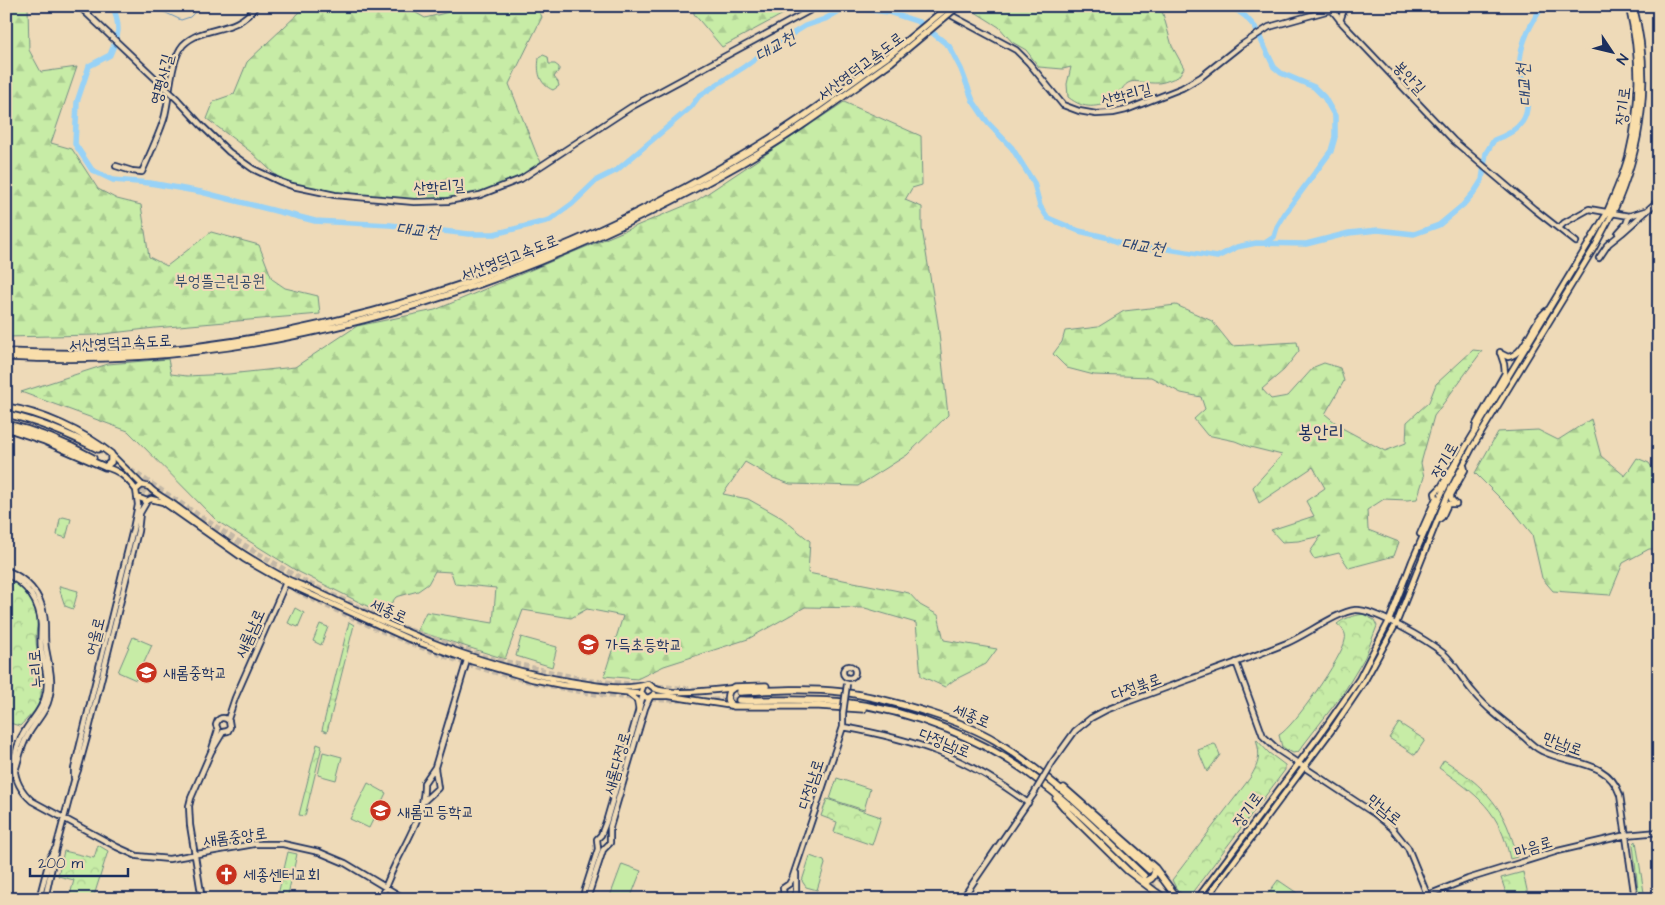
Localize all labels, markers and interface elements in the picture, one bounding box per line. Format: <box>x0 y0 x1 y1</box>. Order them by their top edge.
water label: 대교천 <box>750 24 802 68</box>
street label: 서산영덕고속도로 <box>813 27 908 107</box>
north arrow <box>1588 28 1638 78</box>
text: N <box>1611 50 1633 68</box>
street label: 영평사길 <box>145 51 179 107</box>
street label: 봉안길 <box>1388 56 1431 99</box>
water label: 대교천 <box>1510 61 1539 108</box>
street label: 산학리길 <box>1099 78 1154 112</box>
street label: 장기로 <box>1610 86 1636 126</box>
street label: 산학리길 <box>413 174 466 200</box>
water label: 대교천 <box>395 216 442 245</box>
street label: 서산영덕고속도로 <box>457 229 561 287</box>
water label: 대교천 <box>1120 231 1168 262</box>
park label: 부엉뜰근린공원 <box>175 270 265 292</box>
street label: 서산영덕고속도로 <box>68 329 172 357</box>
district label: 봉안리 <box>1298 419 1344 446</box>
street label: 장기로 <box>1426 438 1464 483</box>
street label: 세종로 <box>366 593 411 629</box>
street label: 새롬남로 <box>229 605 270 661</box>
street label: 어울로 <box>80 615 110 658</box>
school or university icon: 가득초등학교 <box>577 632 601 656</box>
place label: 가득초등학교 <box>605 634 682 656</box>
street label: 누리로 <box>23 649 49 689</box>
school or university icon: 새롬중학교 <box>135 660 159 684</box>
place label: 새롬중학교 <box>163 662 227 684</box>
street label: 다정북로 <box>1108 668 1164 706</box>
street label: 세종로 <box>950 698 994 734</box>
street label: 다정남1로 <box>916 723 974 763</box>
street label: 만남1로 <box>1540 727 1586 761</box>
street label: 새롬다정로 <box>598 729 636 797</box>
street label: 다정남로 <box>793 756 829 812</box>
street label: 장기로 <box>1228 787 1268 832</box>
street label: 만남로 <box>1362 789 1406 830</box>
school or university icon: 새롬고등학교 <box>369 799 393 823</box>
place label: 새롬고등학교 <box>397 801 474 823</box>
street label: 새롬중앙로 <box>202 822 268 852</box>
street label: 마음로 <box>1512 831 1555 863</box>
scale bar <box>30 845 128 877</box>
text: 200 m <box>38 853 84 874</box>
church icon: 세종센터교회 <box>215 862 239 886</box>
place label: 세종센터교회 <box>243 864 320 886</box>

